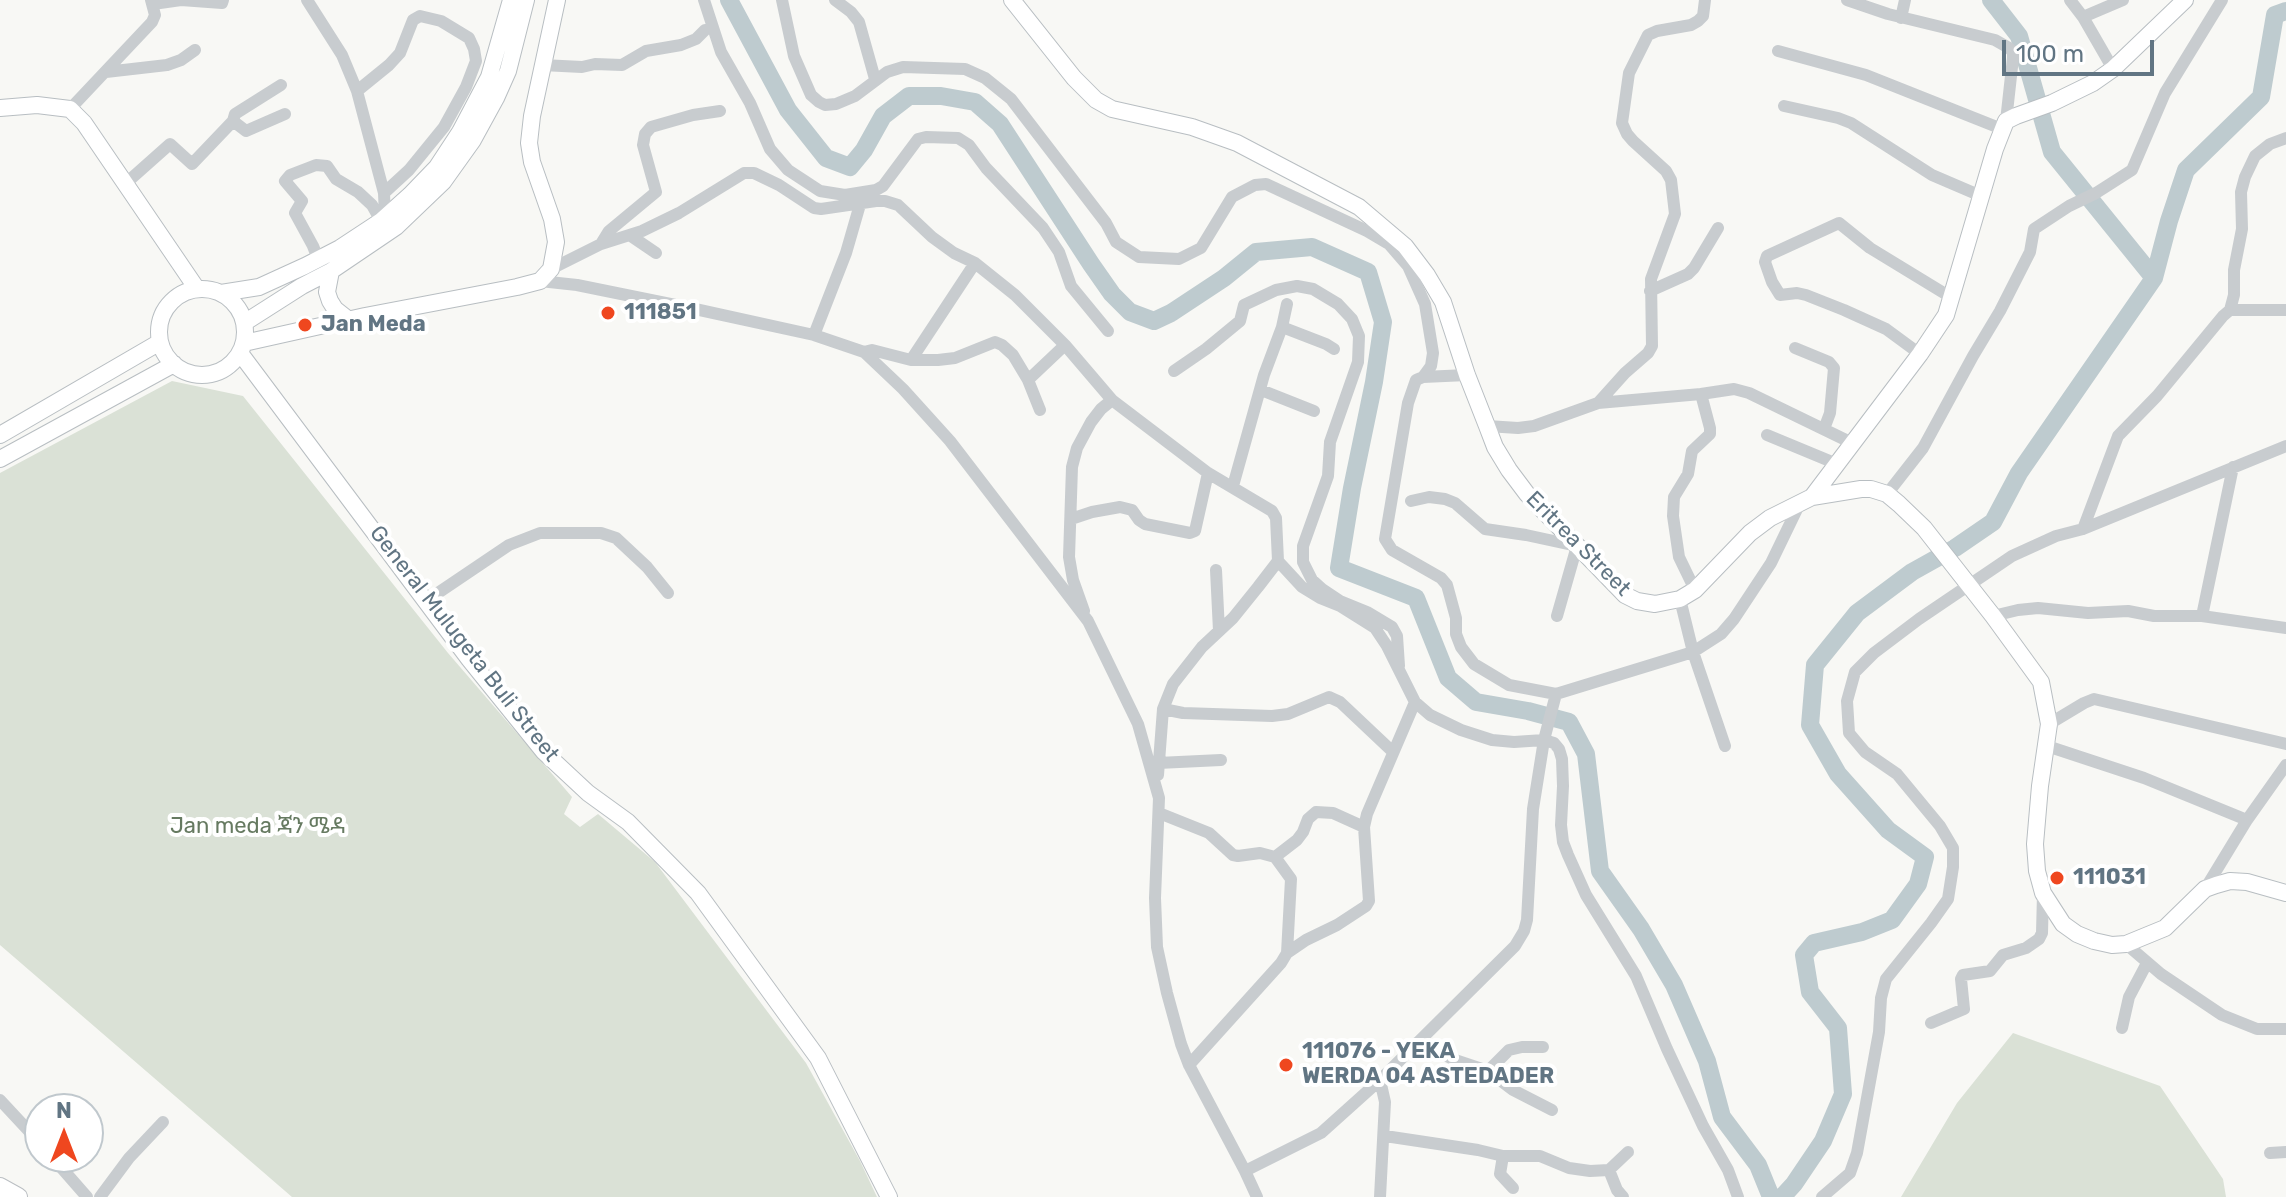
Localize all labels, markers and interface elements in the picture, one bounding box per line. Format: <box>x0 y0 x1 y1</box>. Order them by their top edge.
scale bar <box>2006 24 2158 74</box>
text: 100 m <box>2016 40 2084 68</box>
place label: 111851 <box>624 300 697 326</box>
marker: 111851 <box>599 304 617 322</box>
place label: Jan Meda <box>321 312 426 338</box>
marker: Jan Meda <box>296 316 314 334</box>
street label: Eritrea Street <box>1520 486 1636 602</box>
street label: General Mulugeta Buli Street <box>364 521 564 767</box>
park label: Jan meda ጃን ሜዳ <box>170 814 346 840</box>
place label: 111031 <box>2073 865 2146 891</box>
marker: 111031 <box>2048 869 2066 887</box>
place label: 111076 - YEKA WERDA 04 ASTEDADER <box>1302 1039 1554 1090</box>
marker: 111076 - YEKA WERDA 04 ASTEDADER <box>1277 1056 1295 1074</box>
north arrow <box>24 1093 104 1173</box>
text: N <box>56 1097 72 1124</box>

